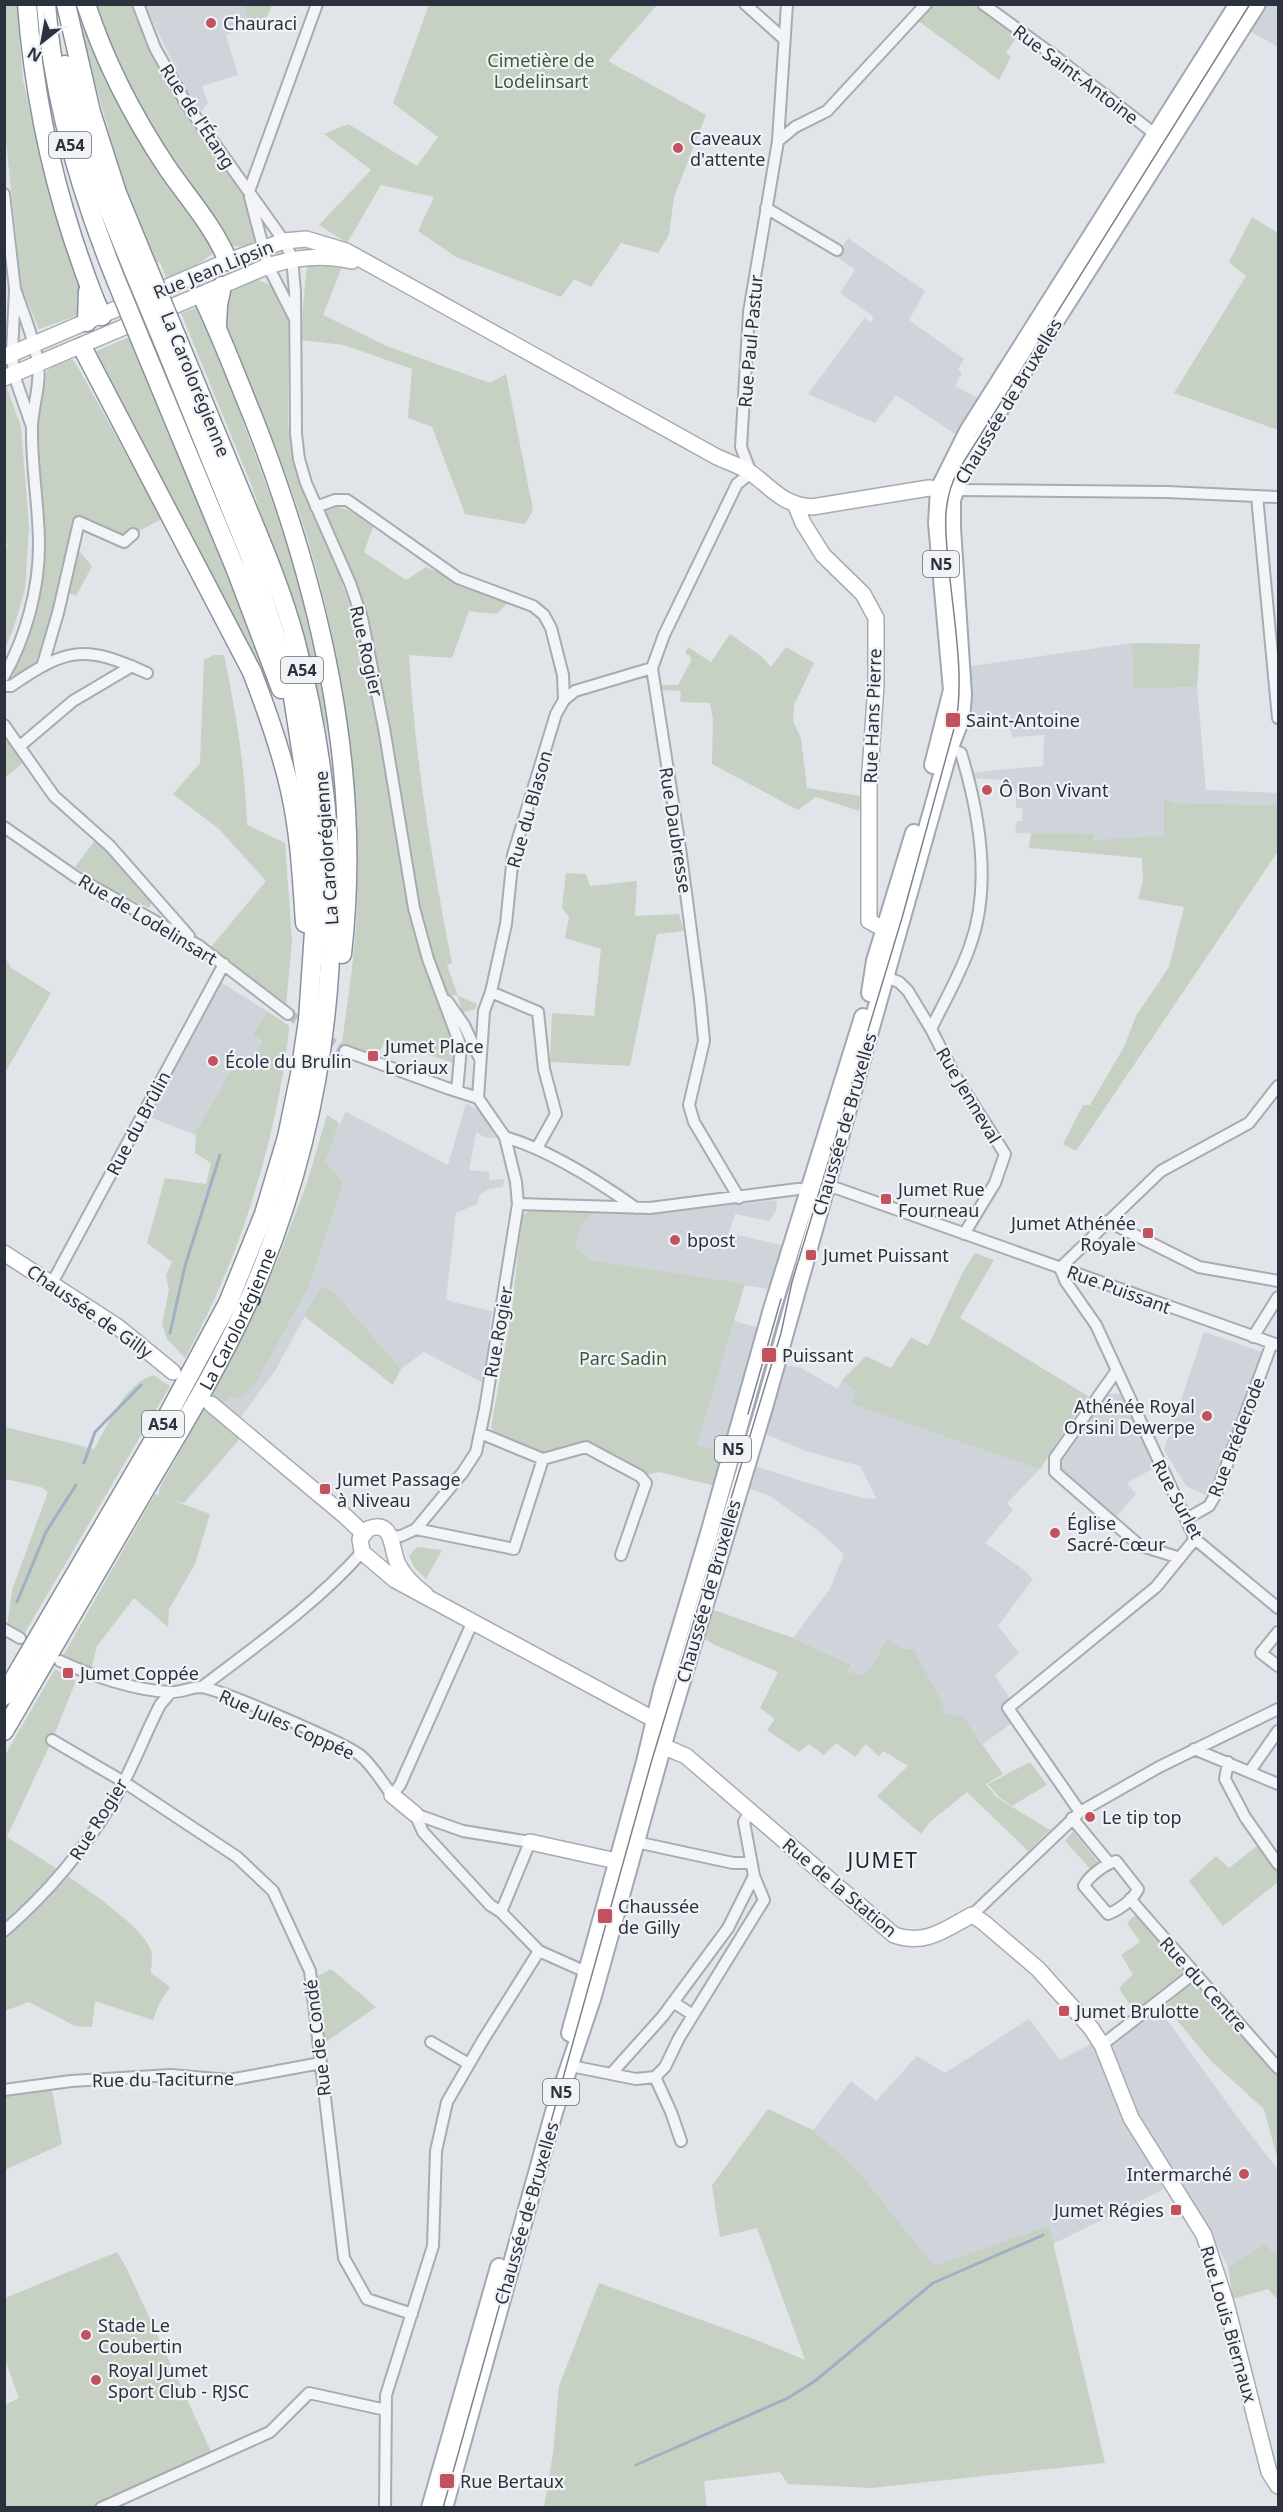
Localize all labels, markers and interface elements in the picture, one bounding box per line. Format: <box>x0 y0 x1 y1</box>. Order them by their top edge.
place label: Chauraci <box>223 11 297 35</box>
north arrow <box>12 12 72 72</box>
marker: Chauraci <box>204 16 218 30</box>
street label: Rue Saint-Antoine <box>1008 19 1144 129</box>
text: N <box>23 42 46 68</box>
park label: Cimetière de Lodelinsart <box>487 48 595 93</box>
street label: Rue de l'Étang <box>155 59 241 173</box>
place label: Caveaux d'attente <box>690 126 765 171</box>
road number: A54 <box>49 132 91 158</box>
marker: Caveaux d'attente <box>671 141 685 155</box>
street label: Rue Jean Lipsin <box>149 234 277 304</box>
street label: Rue Paul Pastur <box>732 273 768 408</box>
street label: La Carolorégienne <box>156 308 236 460</box>
street label: Chaussée de Bruxelles <box>949 314 1067 488</box>
road number: N5 <box>923 551 959 577</box>
street label: Rue Rogier <box>345 603 389 699</box>
street label: Rue Hans Pierre <box>858 648 886 784</box>
road number: A54 <box>281 657 323 683</box>
place label: Saint-Antoine <box>966 708 1080 732</box>
marker: Saint-Antoine <box>944 711 962 729</box>
street label: Rue du Blason <box>501 747 557 871</box>
street label: Rue Daubresse <box>654 765 698 895</box>
street label: La Carolorégienne <box>309 770 343 926</box>
place label: Ô Bon Vivant <box>999 778 1109 802</box>
marker: Ô Bon Vivant <box>980 783 994 797</box>
street label: Rue de Lodelinsart <box>74 868 222 970</box>
street label: Chaussée de Bruxelles <box>806 1030 882 1218</box>
place label: Jumet Place Loriaux <box>383 1034 484 1079</box>
street label: Rue Jenneval <box>931 1042 1007 1148</box>
place label: École du Brulin <box>225 1049 352 1073</box>
marker: Jumet Place Loriaux <box>366 1049 380 1063</box>
marker: École du Brulin <box>206 1054 220 1068</box>
street label: Rue du Brûlin <box>100 1067 176 1179</box>
place label: Jumet Rue Fourneau <box>896 1177 985 1222</box>
marker: Jumet Rue Fourneau <box>879 1192 893 1206</box>
place label: Jumet Athénée Royale <box>1009 1211 1136 1256</box>
marker: Jumet Athénée Royale <box>1141 1226 1155 1240</box>
place label: bpost <box>687 1228 736 1252</box>
marker: bpost <box>668 1233 682 1247</box>
place label: Jumet Puissant <box>821 1243 949 1267</box>
street label: La Carolorégienne <box>193 1244 281 1394</box>
marker: Jumet Puissant <box>804 1248 818 1262</box>
street label: Chaussée de Gilly <box>22 1259 158 1364</box>
street label: Rue Puissant <box>1064 1259 1175 1319</box>
street label: Rue Rogier <box>478 1284 518 1380</box>
place label: Puissant <box>782 1343 854 1367</box>
park label: Parc Sadin <box>579 1346 667 1370</box>
marker: Puissant <box>760 1346 778 1364</box>
street label: Rue Bréderode <box>1202 1374 1270 1500</box>
place label: Athénée Royal Orsini Dewerpe <box>1064 1394 1195 1439</box>
marker: Athénée Royal Orsini Dewerpe <box>1200 1409 1214 1423</box>
road number: A54 <box>142 1411 184 1437</box>
road number: N5 <box>715 1436 751 1462</box>
street label: Rue Surlet <box>1147 1455 1209 1543</box>
place label: Jumet Passage à Niveau <box>335 1467 461 1512</box>
marker: Jumet Passage à Niveau <box>318 1482 332 1496</box>
street label: Chaussée de Bruxelles <box>670 1497 746 1685</box>
place label: Église Sacré-Cœur <box>1067 1511 1166 1556</box>
marker: Église Sacré-Cœur <box>1048 1526 1062 1540</box>
place label: Jumet Coppée <box>78 1661 199 1685</box>
marker: Jumet Coppée <box>61 1666 75 1680</box>
street label: Rue Jules Coppée <box>215 1683 359 1765</box>
street label: Rue Rogier <box>63 1773 133 1865</box>
place label: Le tip top <box>1102 1805 1182 1829</box>
marker: Le tip top <box>1083 1810 1097 1824</box>
street label: Rue de la Station <box>778 1832 902 1942</box>
district label: JUMET <box>846 1846 918 1874</box>
place label: Chaussée de Gilly <box>618 1894 699 1939</box>
marker: Chaussée de Gilly <box>596 1907 614 1925</box>
street label: Rue du Centre <box>1155 1931 1253 2037</box>
street label: Rue de Condé <box>298 1978 336 2098</box>
place label: Jumet Brulotte <box>1074 1999 1199 2023</box>
marker: Jumet Brulotte <box>1057 2004 1071 2018</box>
street label: Rue du Taciturne <box>92 2066 234 2092</box>
road number: N5 <box>543 2079 579 2105</box>
street label: Chaussée de Bruxelles <box>488 2119 564 2307</box>
place label: Intermarché <box>1127 2162 1232 2186</box>
marker: Intermarché <box>1237 2167 1251 2181</box>
place label: Jumet Régies <box>1052 2198 1164 2222</box>
marker: Jumet Régies <box>1169 2203 1183 2217</box>
street label: Rue Louis Biernaux <box>1195 2243 1263 2406</box>
place label: Stade Le Coubertin <box>98 2313 182 2358</box>
marker: Stade Le Coubertin <box>79 2328 93 2342</box>
place label: Royal Jumet Sport Club - RJSC <box>108 2358 249 2403</box>
marker: Royal Jumet Sport Club - RJSC <box>89 2373 103 2387</box>
place label: Rue Bertaux <box>460 2469 564 2493</box>
marker: Rue Bertaux <box>438 2472 456 2490</box>

